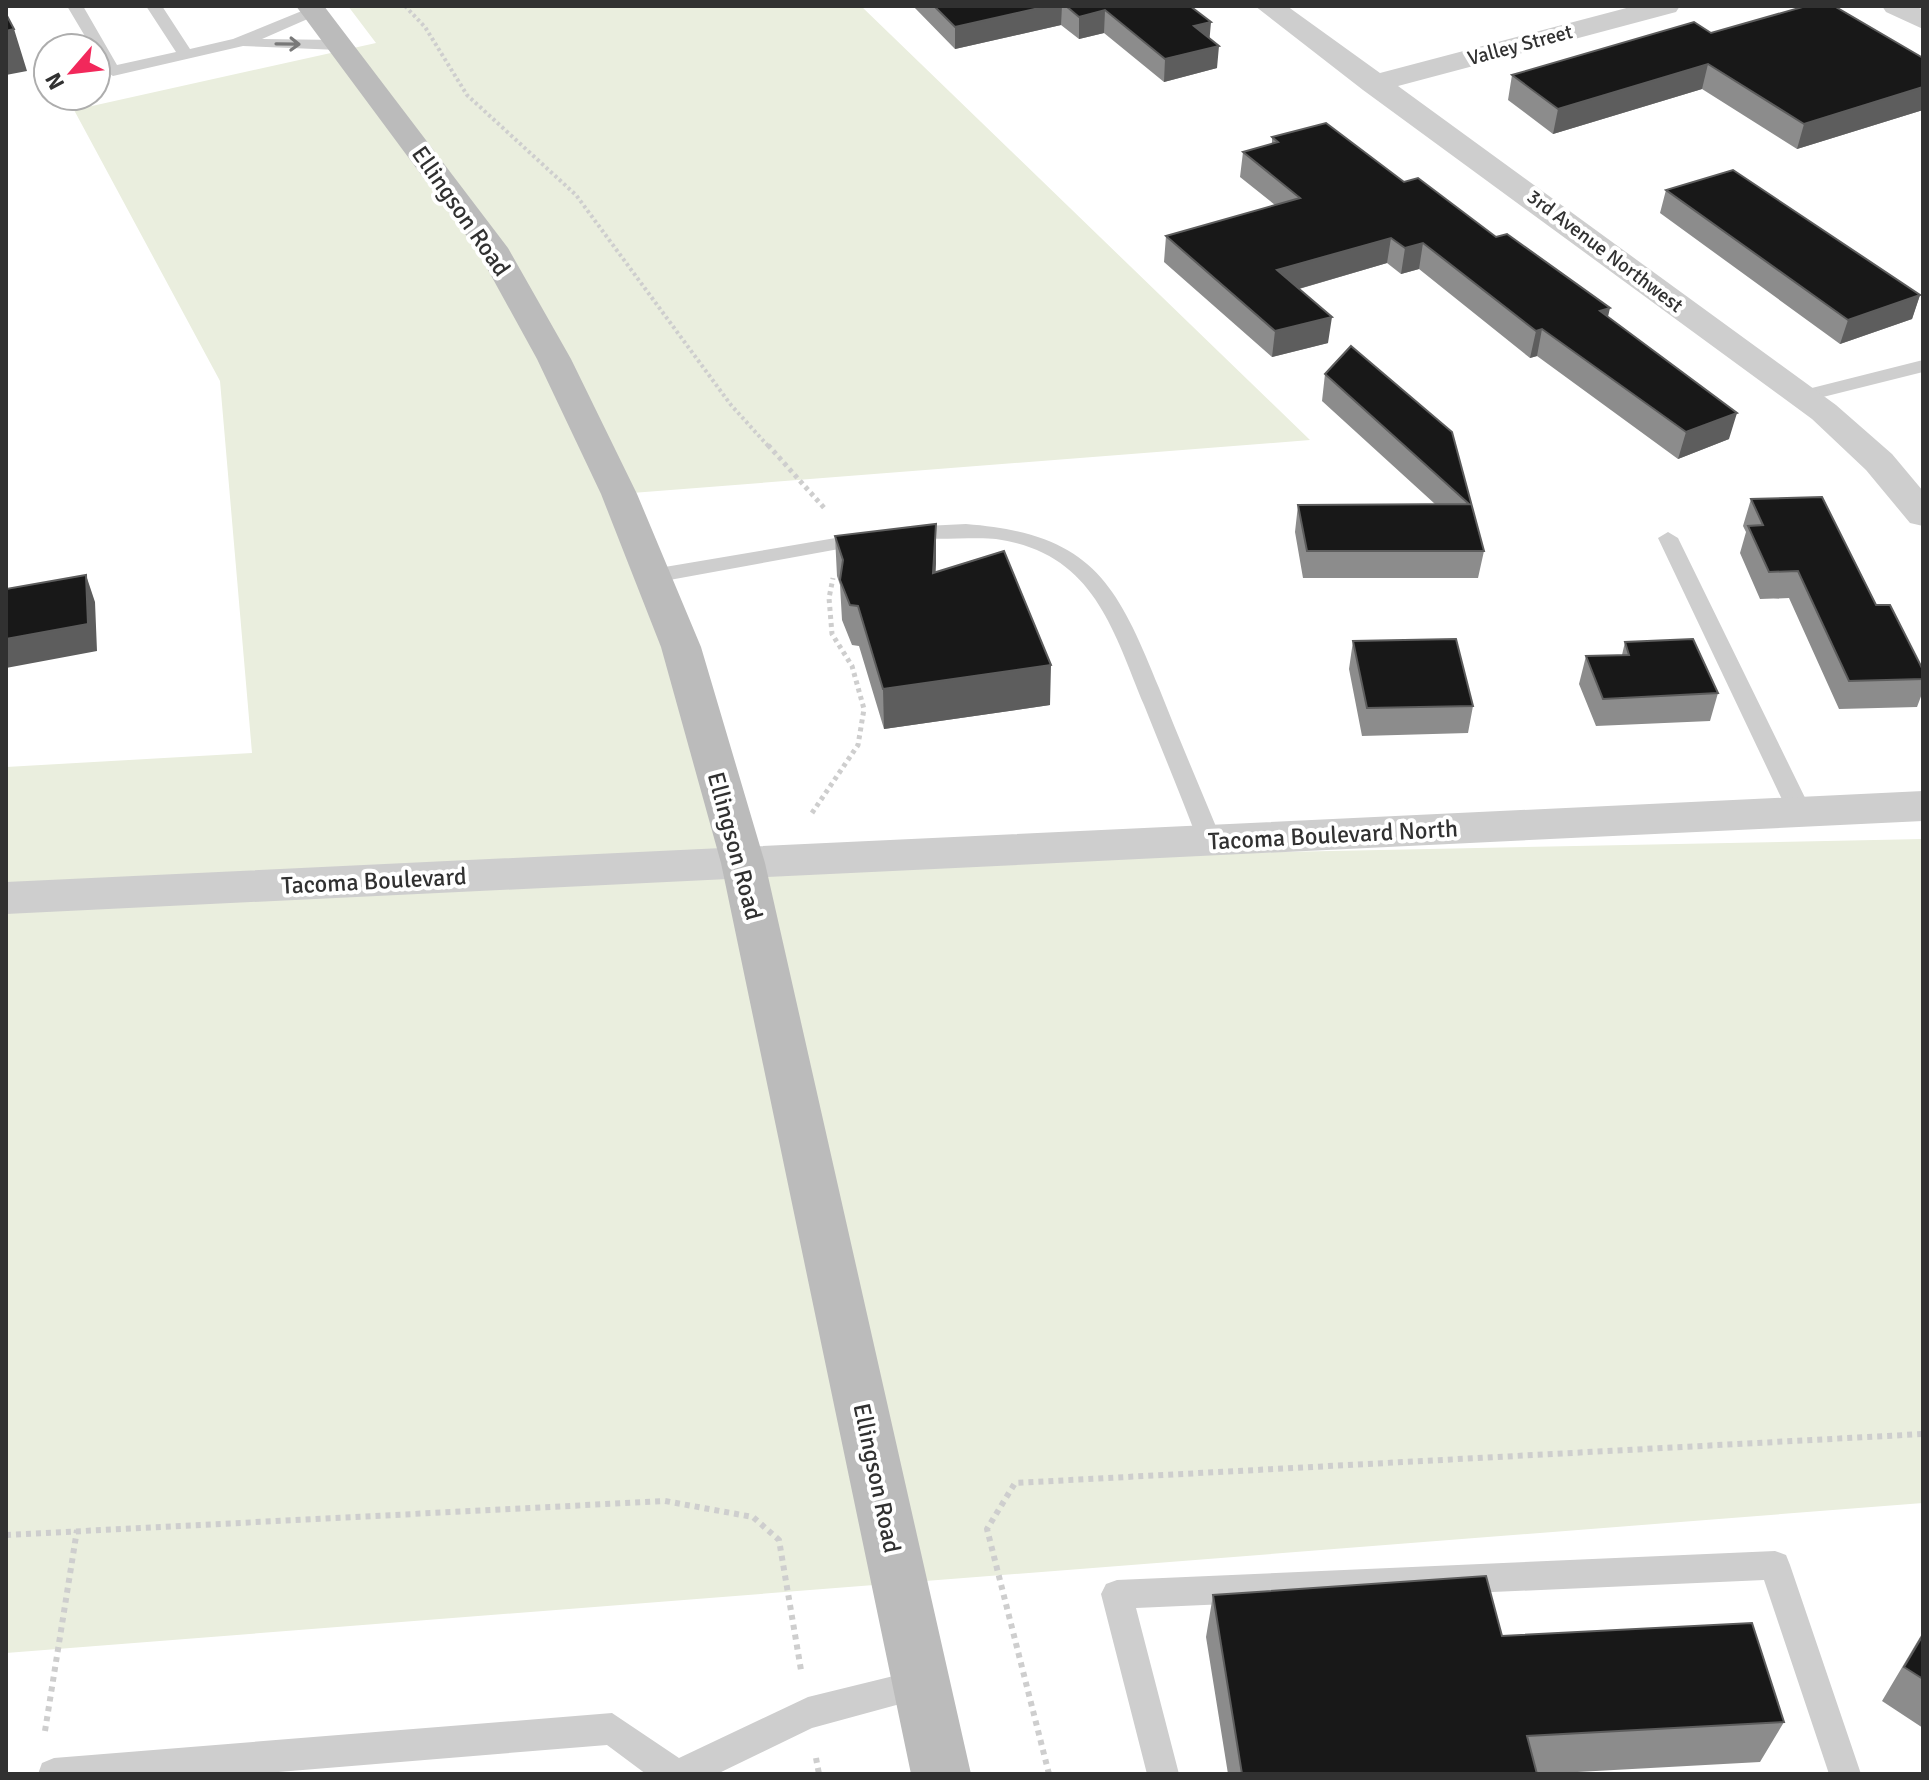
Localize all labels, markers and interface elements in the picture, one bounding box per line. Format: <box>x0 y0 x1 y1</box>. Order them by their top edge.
street label: Valley Street <box>1465 19 1575 71</box>
north arrow <box>32 32 112 112</box>
one-way arrow <box>274 36 301 52</box>
text: N <box>39 68 70 94</box>
street label: Ellingson Road <box>405 140 517 282</box>
street label: 3rd Avenue Northwest <box>1522 184 1688 318</box>
street label: Ellingson Road <box>701 769 769 923</box>
street label: Tacoma Boulevard North <box>1207 813 1459 857</box>
street label: Tacoma Boulevard <box>281 861 467 901</box>
street label: Ellingson Road <box>846 1400 908 1556</box>

